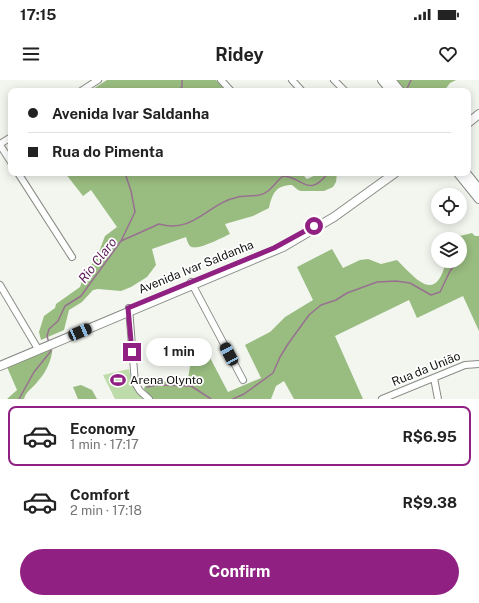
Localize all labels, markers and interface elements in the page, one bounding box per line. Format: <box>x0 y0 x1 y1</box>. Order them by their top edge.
text: 17:15 <box>20 6 56 23</box>
icon: menu <box>20 43 42 65</box>
icon: heart <box>437 43 459 65</box>
text: Ridey <box>215 44 264 65</box>
text: Avenida Ivar Saldanha <box>52 105 209 122</box>
text: Rua do Pimenta <box>52 143 163 160</box>
map controls <box>431 188 467 268</box>
button: locate <box>431 188 467 224</box>
route start <box>305 217 323 235</box>
button: layers <box>431 232 467 268</box>
water label: Rio Claro <box>75 235 120 286</box>
street label: Avenida Ivar Saldanha <box>136 237 256 297</box>
car <box>67 322 93 342</box>
callout: 1 min <box>146 338 212 366</box>
car <box>218 341 240 367</box>
route end <box>123 343 141 361</box>
text: 1 min <box>163 344 195 359</box>
street label: Rua da União <box>390 349 463 389</box>
sports icon: Arena Olynto <box>109 371 127 389</box>
place label: Arena Olynto <box>130 373 203 387</box>
icon: car <box>22 418 58 454</box>
text: Economy <box>70 420 135 437</box>
text: R$6.95 <box>402 428 457 445</box>
text: 1 min · 17:17 <box>70 437 139 452</box>
icon: car <box>22 484 58 520</box>
text: Comfort <box>70 486 130 503</box>
text: R$9.38 <box>402 494 457 511</box>
text: 2 min · 17:18 <box>70 503 142 518</box>
button: Confirm <box>20 549 459 595</box>

